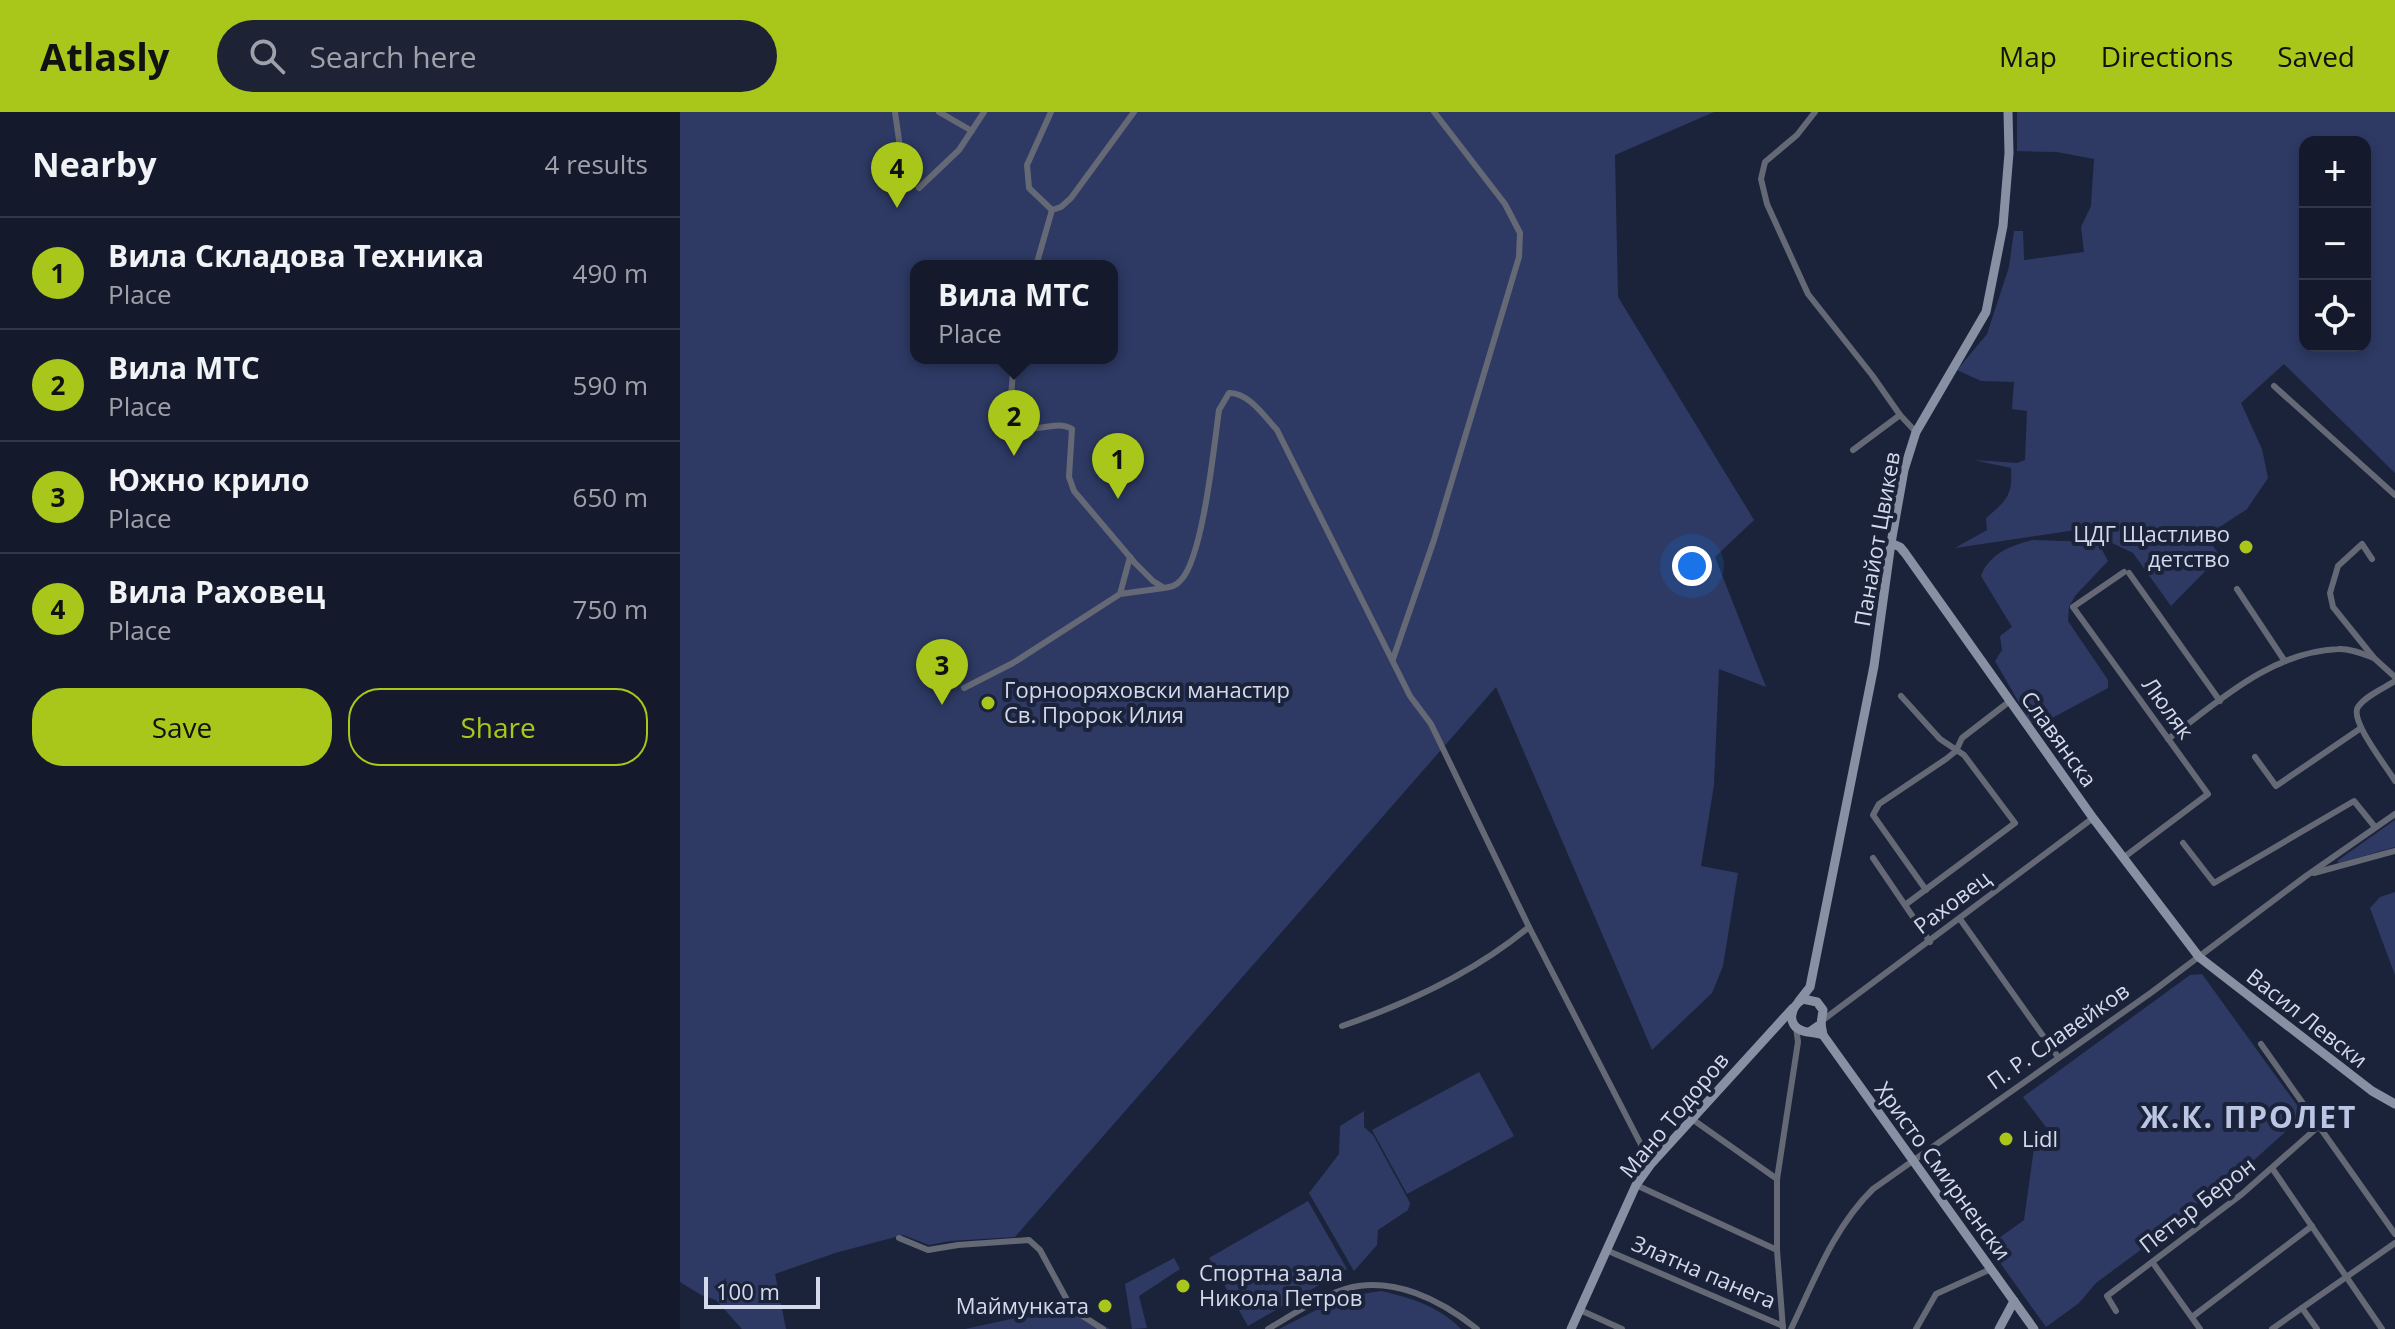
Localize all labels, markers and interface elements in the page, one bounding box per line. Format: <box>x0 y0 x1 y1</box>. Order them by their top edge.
search box <box>217 20 777 92</box>
text: Atlasly <box>40 30 169 82</box>
icon: search <box>245 34 289 78</box>
text: Search here <box>309 36 477 77</box>
text: Map <box>1999 37 2057 75</box>
text: Directions <box>2101 37 2233 75</box>
text: Saved <box>2277 37 2355 75</box>
map controls <box>2299 136 2371 352</box>
button: + <box>2299 136 2371 208</box>
text: Nearby <box>32 141 157 187</box>
pin: 4 <box>871 142 923 208</box>
text: 4 results <box>545 146 648 182</box>
button: − <box>2299 208 2371 280</box>
text: Вила Складова Техника <box>108 235 484 276</box>
text: 1 <box>51 255 65 291</box>
text: 490 m <box>573 255 648 291</box>
popup <box>910 260 1118 364</box>
text: Вила МТС <box>938 274 1090 315</box>
text: Place <box>108 276 172 312</box>
button: locate <box>2299 280 2371 352</box>
text: Place <box>938 315 1002 351</box>
text: Вила МТС <box>108 347 260 388</box>
text: 2 <box>51 367 65 403</box>
text: 590 m <box>573 367 648 403</box>
text: Place <box>108 388 172 424</box>
pin: 2 <box>988 390 1040 456</box>
pin: 1 <box>1092 433 1144 499</box>
street label: Панайот Цвикев <box>1846 449 1906 629</box>
text: Южно крило <box>108 459 310 500</box>
text: 3 <box>51 479 65 515</box>
text: 650 m <box>573 479 648 515</box>
text: Place <box>108 500 172 536</box>
place label: ЦДГ Щастливо детство <box>2073 518 2230 573</box>
marker: ЦДГ Щастливо детство <box>2237 538 2255 556</box>
your location <box>1672 546 1712 586</box>
text: Вила Раховец <box>108 571 325 612</box>
text: 4 <box>51 591 65 627</box>
text: 750 m <box>573 591 648 627</box>
text: Place <box>108 612 172 648</box>
pin: 3 <box>916 639 968 705</box>
street label: Люляк <box>2136 670 2202 745</box>
place label: Горнооряховски манастир Св. Пророк Илия <box>1004 674 1290 729</box>
street label: Славянска <box>2015 684 2105 792</box>
button: Save <box>32 688 332 766</box>
button: Share <box>348 688 648 766</box>
marker: Горнооряховски манастир Св. Пророк Илия <box>979 694 997 712</box>
street label: Раховец <box>1907 862 1996 940</box>
street label: Васил Левски <box>2241 961 2374 1074</box>
street label: П. Р. Славейков <box>1980 975 2134 1095</box>
street label: Мано Тодоров <box>1612 1045 1735 1184</box>
street label: Христо Смирненски <box>1869 1075 2019 1266</box>
district label: Ж.К. ПРОЛЕТ <box>2141 1096 2357 1137</box>
place label: Lidl <box>2022 1123 2058 1153</box>
marker: Lidl <box>1997 1130 2015 1148</box>
street label: Петър Берон <box>2132 1149 2261 1259</box>
street label: Златна панега <box>1628 1227 1781 1315</box>
place label: Спортна зала Никола Петров <box>1199 1257 1362 1312</box>
scale bar <box>704 1273 820 1309</box>
text: 100 m <box>716 1276 780 1306</box>
marker: Спортна зала Никола Петров <box>1174 1277 1192 1295</box>
place label: Маймунката <box>956 1290 1089 1320</box>
marker: Маймунката <box>1096 1297 1114 1315</box>

